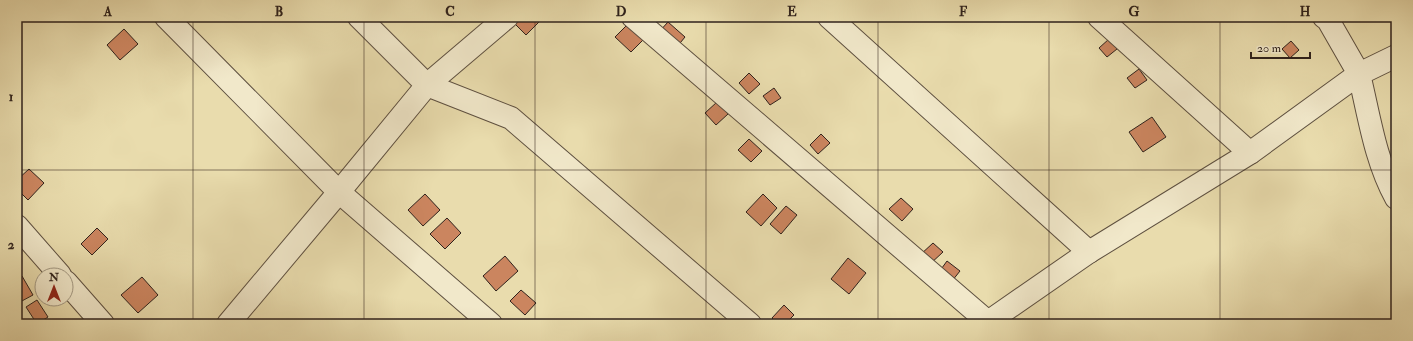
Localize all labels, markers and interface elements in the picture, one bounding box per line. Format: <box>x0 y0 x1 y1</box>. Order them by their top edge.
text: A <box>103 4 113 20</box>
text: B <box>275 4 283 20</box>
text: C <box>445 4 455 20</box>
text: D <box>616 4 627 20</box>
text: E <box>787 4 797 20</box>
text: F <box>959 4 968 20</box>
text: G <box>1129 4 1140 20</box>
text: H <box>1300 4 1311 20</box>
scale bar <box>1251 34 1310 60</box>
text: 20 m <box>1257 41 1282 56</box>
text: 1 <box>9 89 14 105</box>
text: 2 <box>8 237 15 253</box>
north arrow <box>34 267 74 307</box>
text: N <box>48 271 60 284</box>

